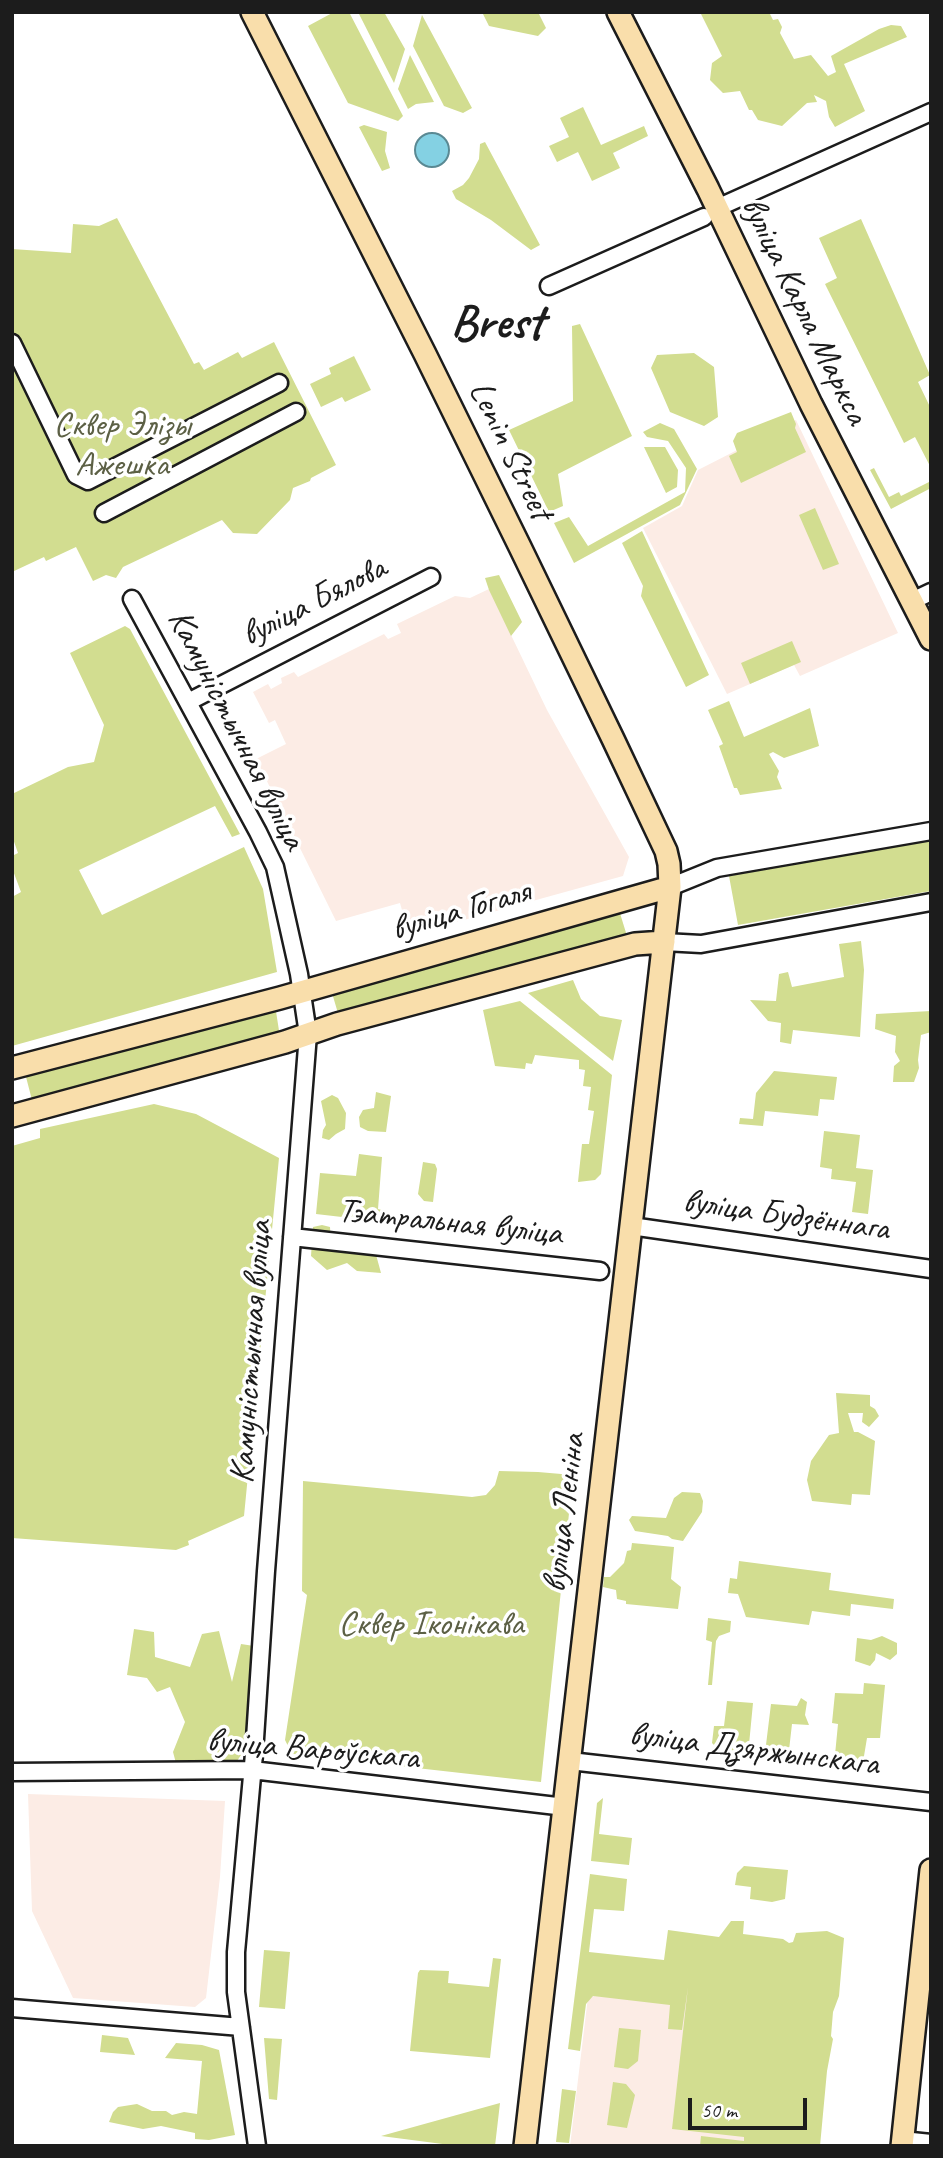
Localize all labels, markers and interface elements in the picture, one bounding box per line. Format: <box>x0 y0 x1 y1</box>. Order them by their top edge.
street label: вуліца Карла Маркса <box>731 190 877 432</box>
district label: Brest <box>450 296 544 354</box>
street label: Lenin Street <box>458 375 562 527</box>
park label: Сквер Элізы Ажешка <box>54 405 190 487</box>
street label: вуліца Бялова <box>235 548 393 656</box>
street label: Камуністычная вуліца <box>157 603 315 857</box>
street label: вуліца Гогаля <box>387 871 535 951</box>
street label: вуліца Будзённага <box>680 1181 892 1251</box>
street label: Тэатральная вуліца <box>336 1190 564 1256</box>
street label: Камуністычная вуліца <box>222 1219 282 1485</box>
street label: вуліца Леніна <box>534 1431 596 1595</box>
park label: Сквер Іконікава <box>338 1604 524 1646</box>
street label: вуліца Дзяржынскага <box>627 1714 881 1786</box>
street label: вуліца Вароўскага <box>205 1720 421 1780</box>
scale bar <box>691 2084 810 2128</box>
text: 50 m <box>701 2097 737 2123</box>

